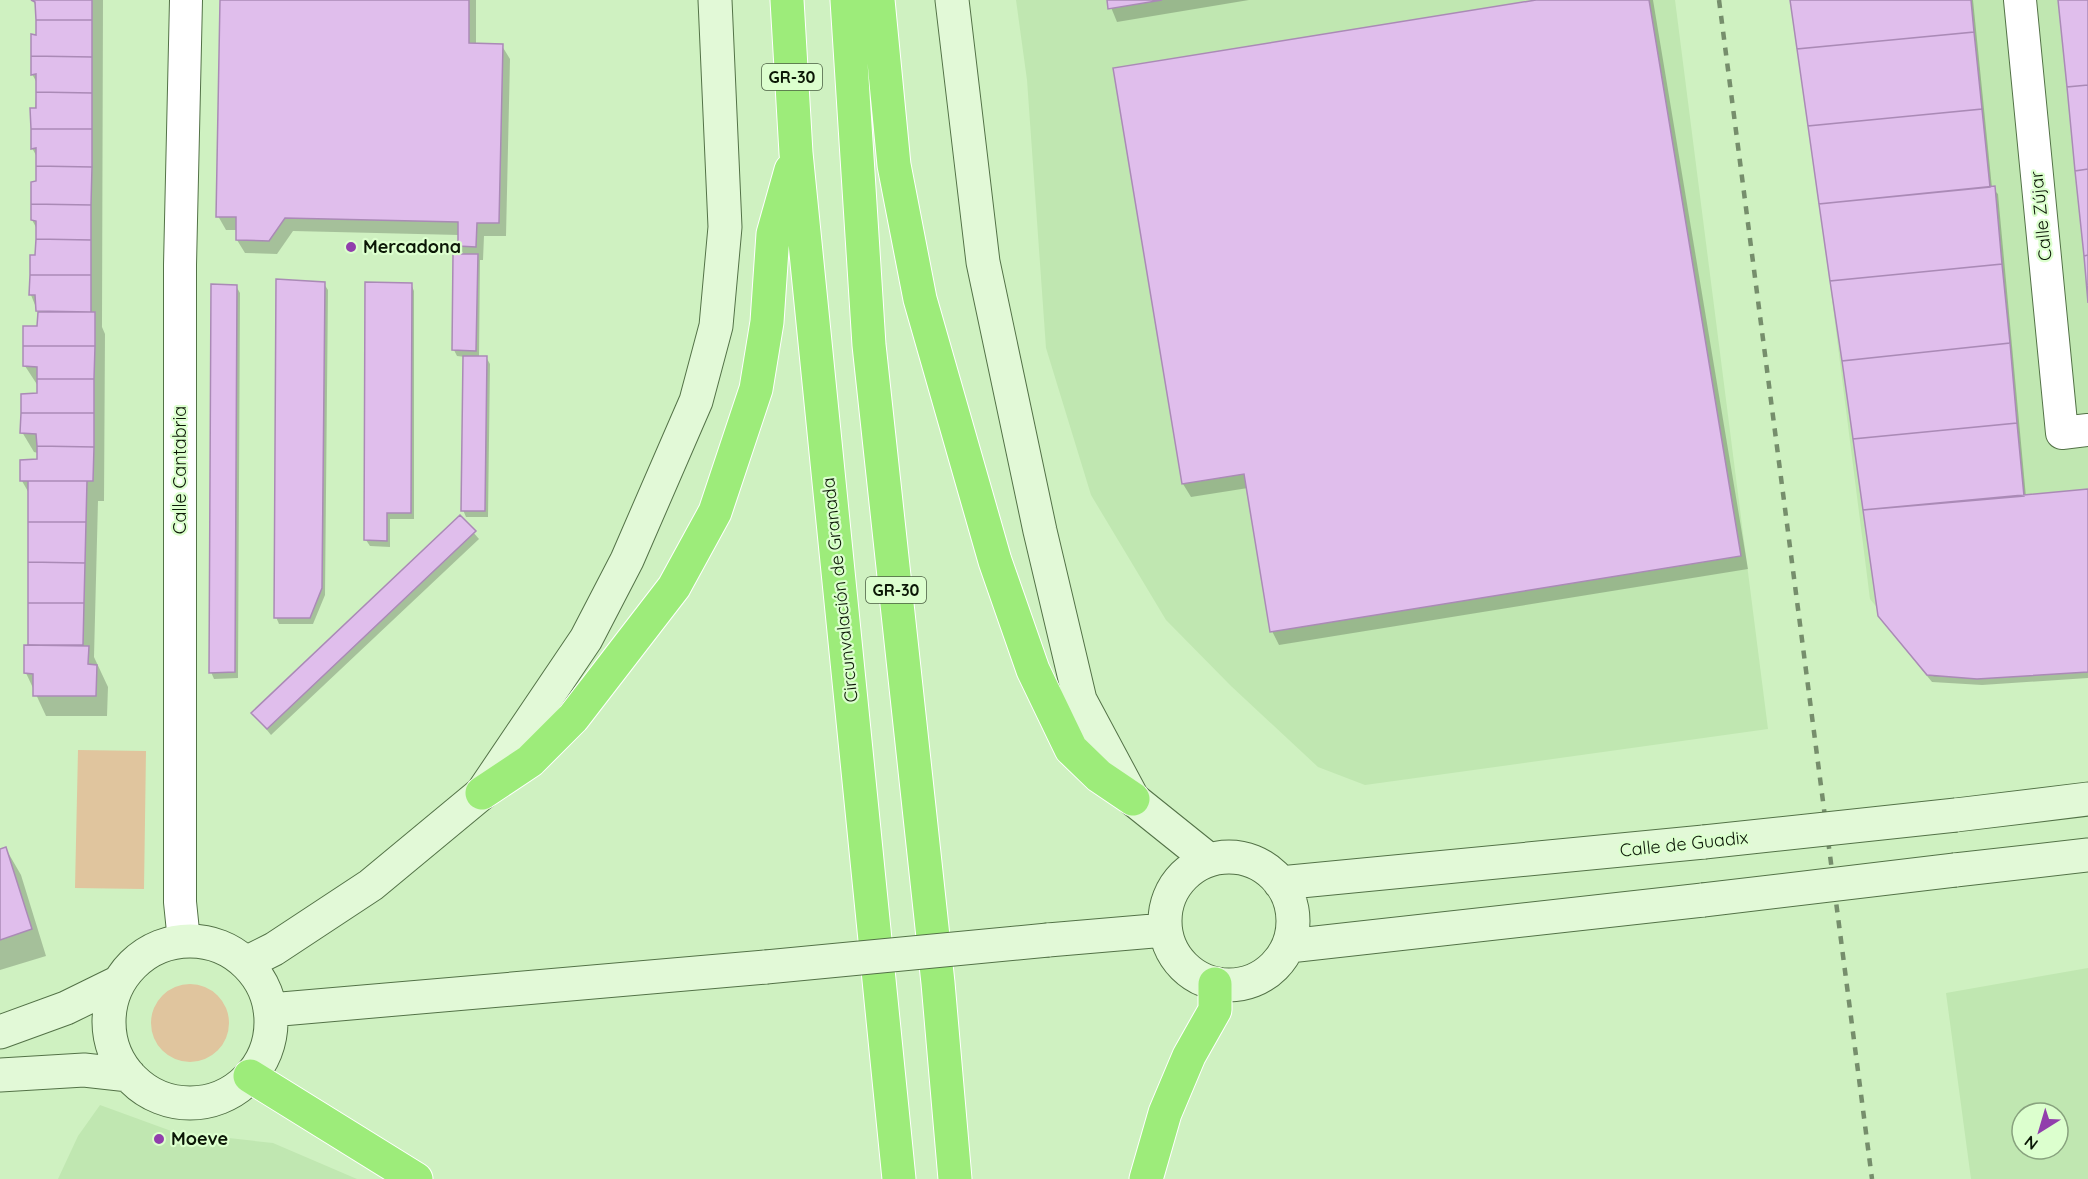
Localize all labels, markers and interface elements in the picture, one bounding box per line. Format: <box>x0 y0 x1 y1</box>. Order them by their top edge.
road number: GR-30 <box>762 64 822 90</box>
street label: Calle Zújar <box>2024 170 2057 262</box>
place label: Mercadona <box>363 235 461 258</box>
marker: Mercadona <box>344 240 358 254</box>
street label: Calle Cantabria <box>168 406 191 534</box>
street label: Circunvalación de Granada <box>816 476 863 704</box>
road number: GR-30 <box>866 577 926 603</box>
street label: Calle de Guadix <box>1619 825 1750 862</box>
north arrow <box>2010 1101 2070 1161</box>
place label: Moeve <box>171 1127 228 1150</box>
text: N <box>2020 1131 2042 1155</box>
marker: Moeve <box>152 1132 166 1146</box>

